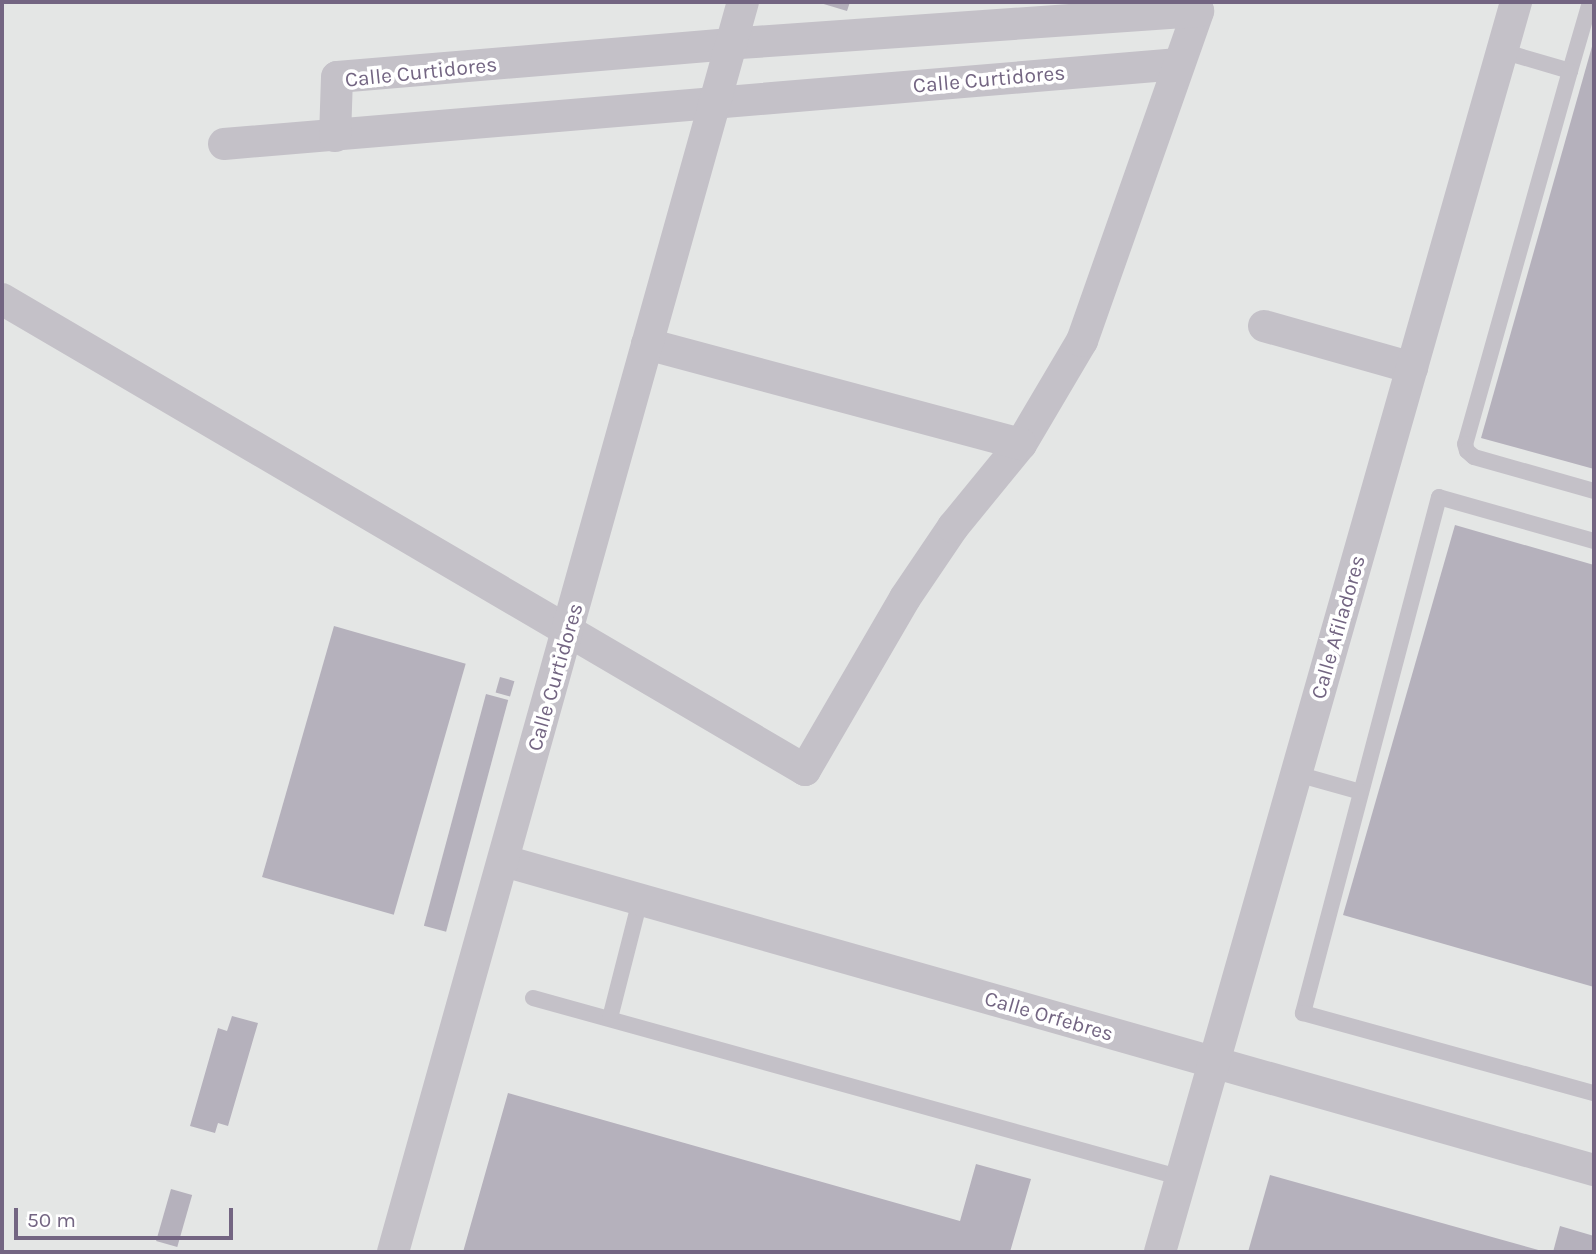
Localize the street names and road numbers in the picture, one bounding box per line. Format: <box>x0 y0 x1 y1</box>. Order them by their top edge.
street label: Calle Curtidores <box>344 51 498 93</box>
street label: Calle Curtidores <box>912 60 1066 98</box>
street label: Calle Afiladores <box>1305 552 1371 702</box>
street label: Calle Curtidores <box>522 600 588 754</box>
street label: Calle Orfebres <box>982 986 1116 1046</box>

